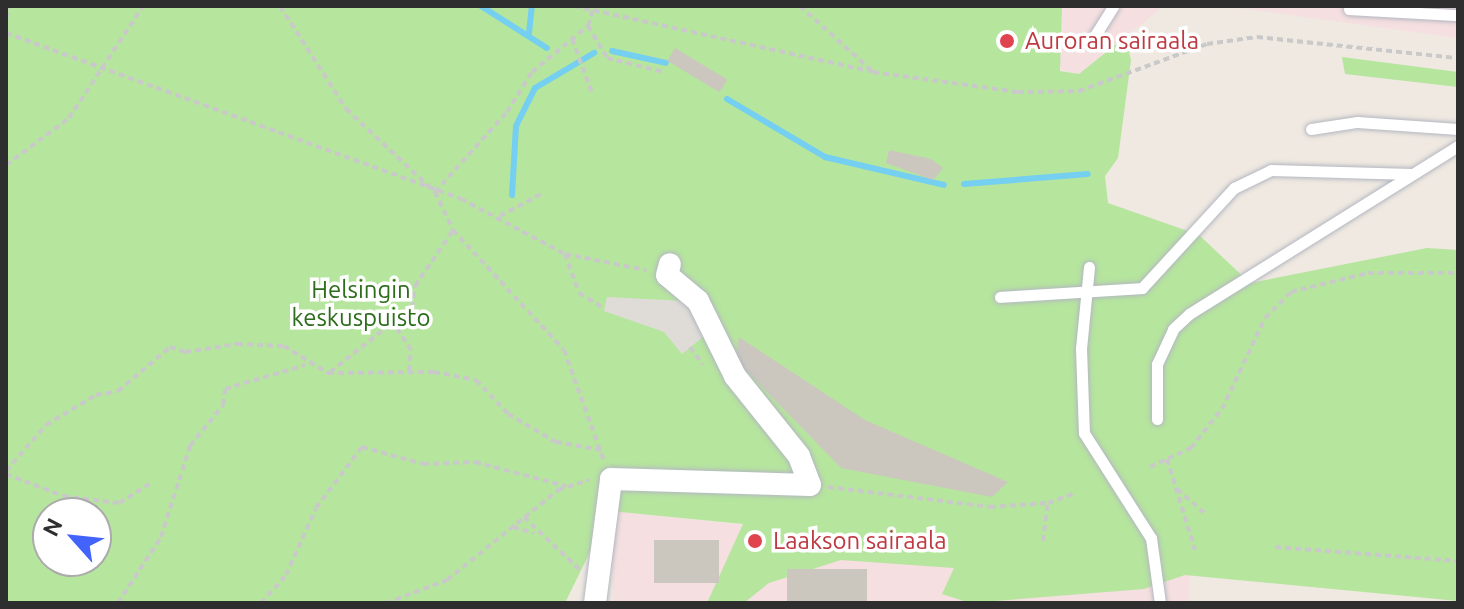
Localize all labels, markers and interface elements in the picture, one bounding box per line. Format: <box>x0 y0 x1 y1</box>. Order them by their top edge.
place label: Auroran sairaala <box>1025 27 1199 55</box>
marker: Auroran sairaala <box>996 30 1018 52</box>
park label: Helsingin keskuspuisto <box>291 276 431 332</box>
north arrow <box>32 497 112 577</box>
text: N <box>37 514 67 540</box>
place label: Laakson sairaala <box>773 527 947 555</box>
marker: Laakson sairaala <box>744 530 766 552</box>

